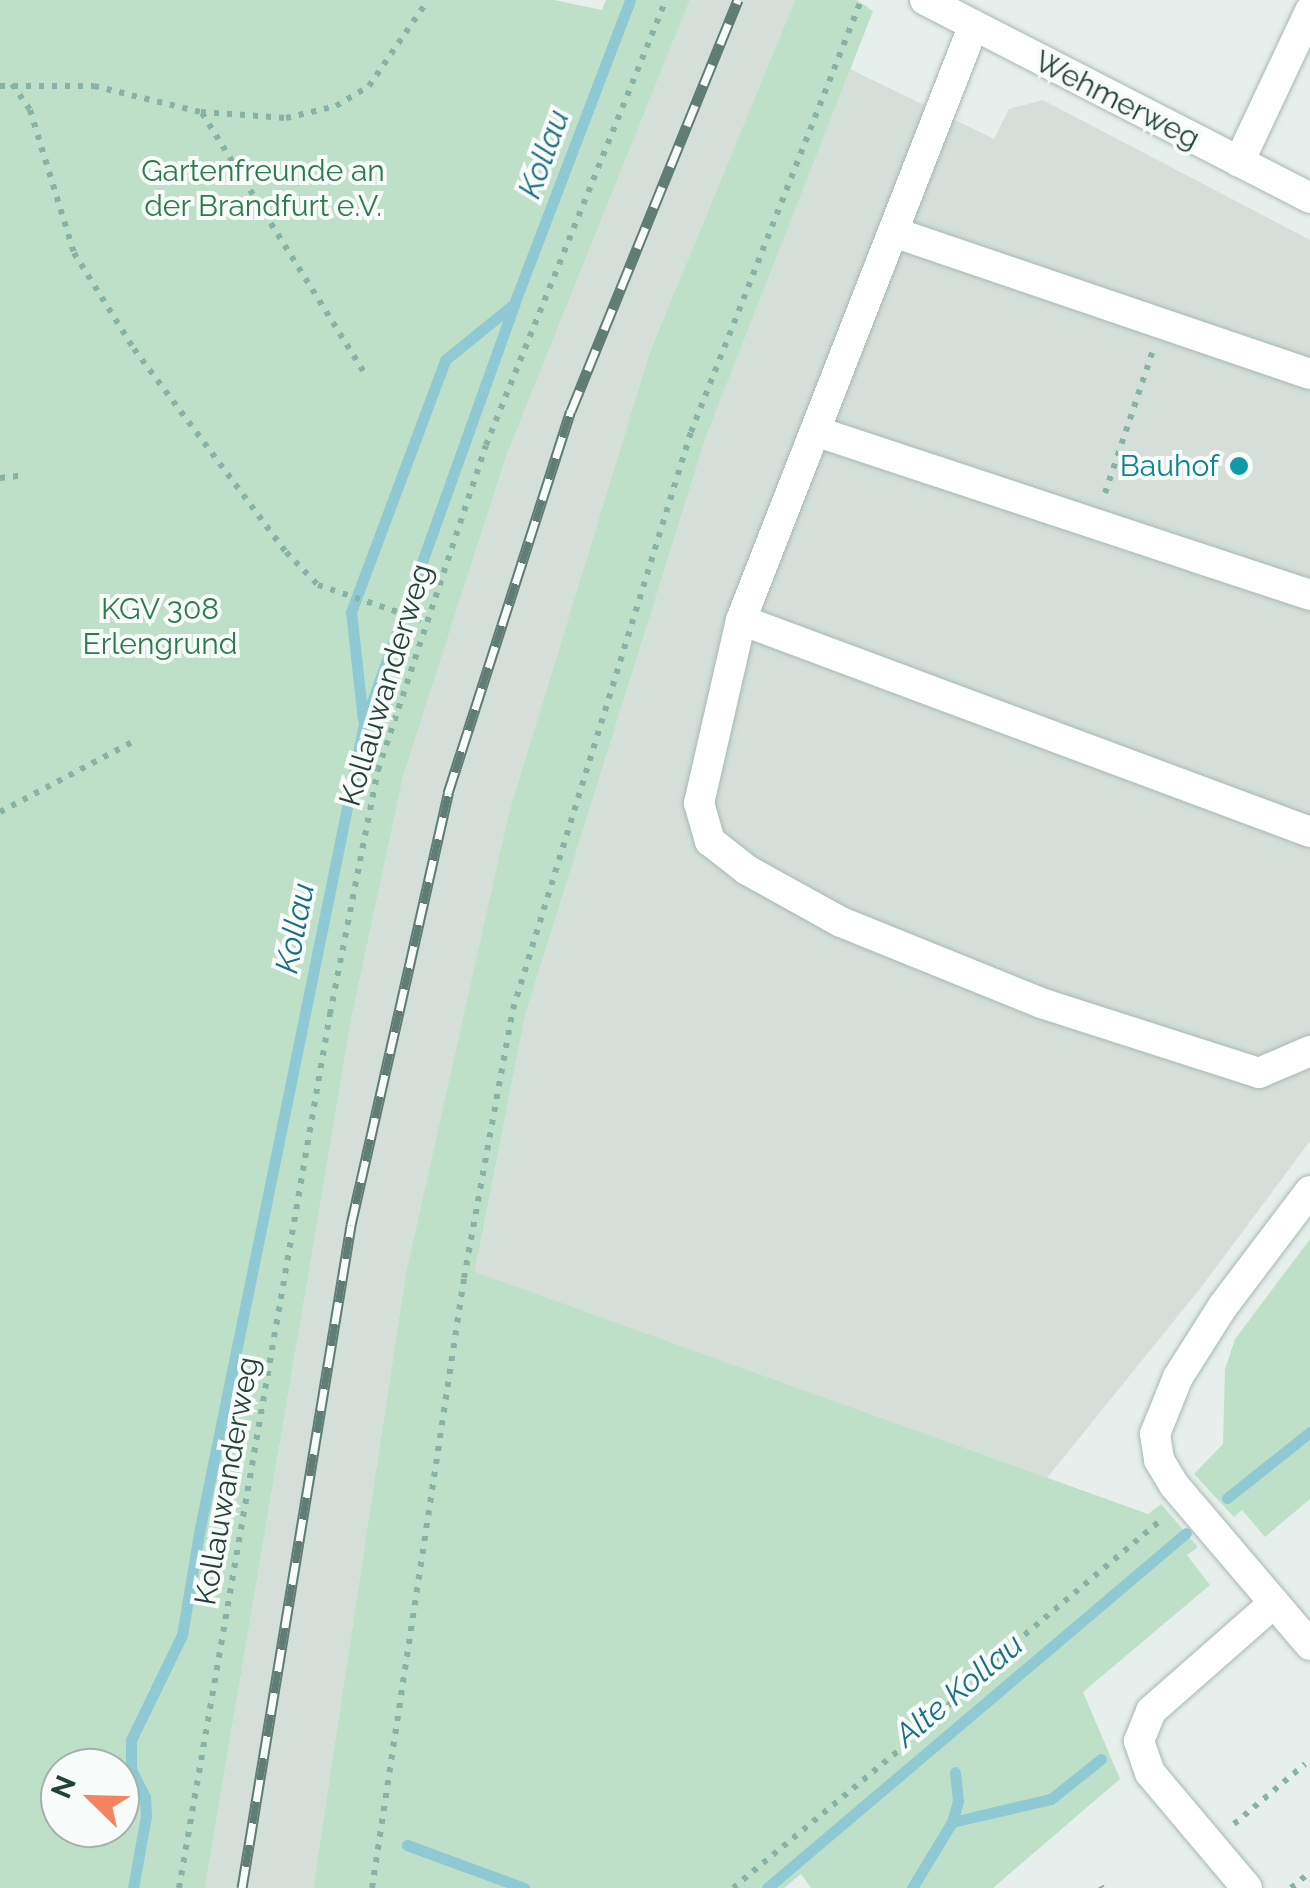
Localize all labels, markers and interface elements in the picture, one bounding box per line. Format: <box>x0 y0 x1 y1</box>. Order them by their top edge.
street label: Wehmerweg <box>1029 43 1205 157</box>
water label: Kollau <box>510 105 578 203</box>
park label: Gartenfreunde an der Brandfurt e.V. <box>141 153 385 224</box>
place label: Bauhof <box>1120 448 1219 484</box>
marker: Bauhof <box>1228 455 1250 477</box>
street label: Kollauwanderweg <box>332 560 440 810</box>
park label: KGV 308 Erlengrund <box>83 591 237 662</box>
water label: Kollau <box>267 880 323 976</box>
street label: Kollauwanderweg <box>187 1354 267 1608</box>
water label: Alte Kollau <box>887 1625 1031 1755</box>
north arrow <box>40 1748 140 1848</box>
text: N <box>44 1771 83 1803</box>

